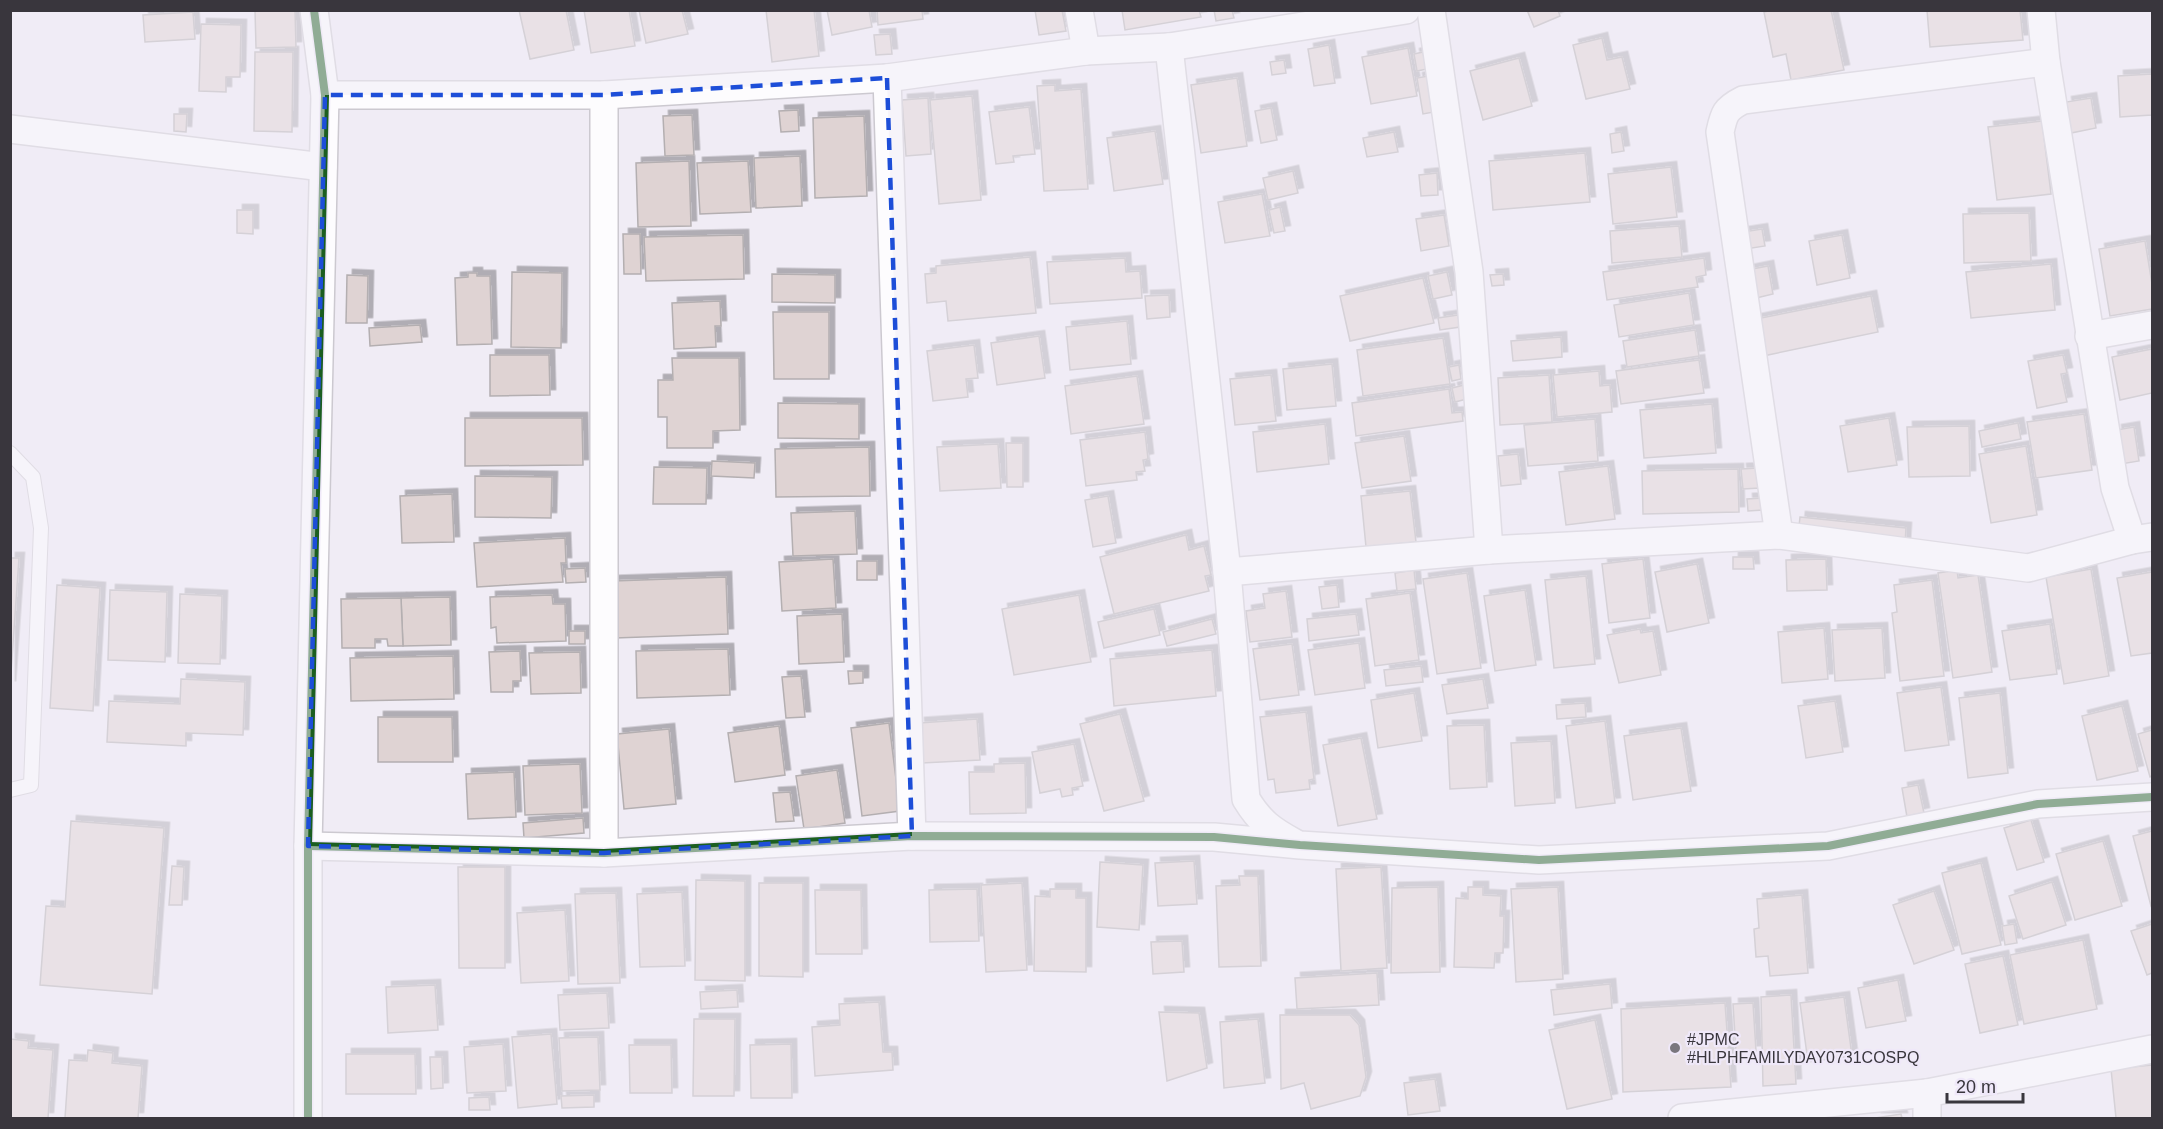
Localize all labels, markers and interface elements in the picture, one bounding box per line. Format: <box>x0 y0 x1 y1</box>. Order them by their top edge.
place label: #JPMC #HLPHFAMILYDAY0731COSPQ <box>1687 1031 1919 1066</box>
marker: #JPMC #HLPHFAMILYDAY0731COSPQ <box>1668 1041 1682 1055</box>
scale bar <box>1947 1066 2024 1104</box>
text: 20 m <box>1956 1077 1996 1097</box>

